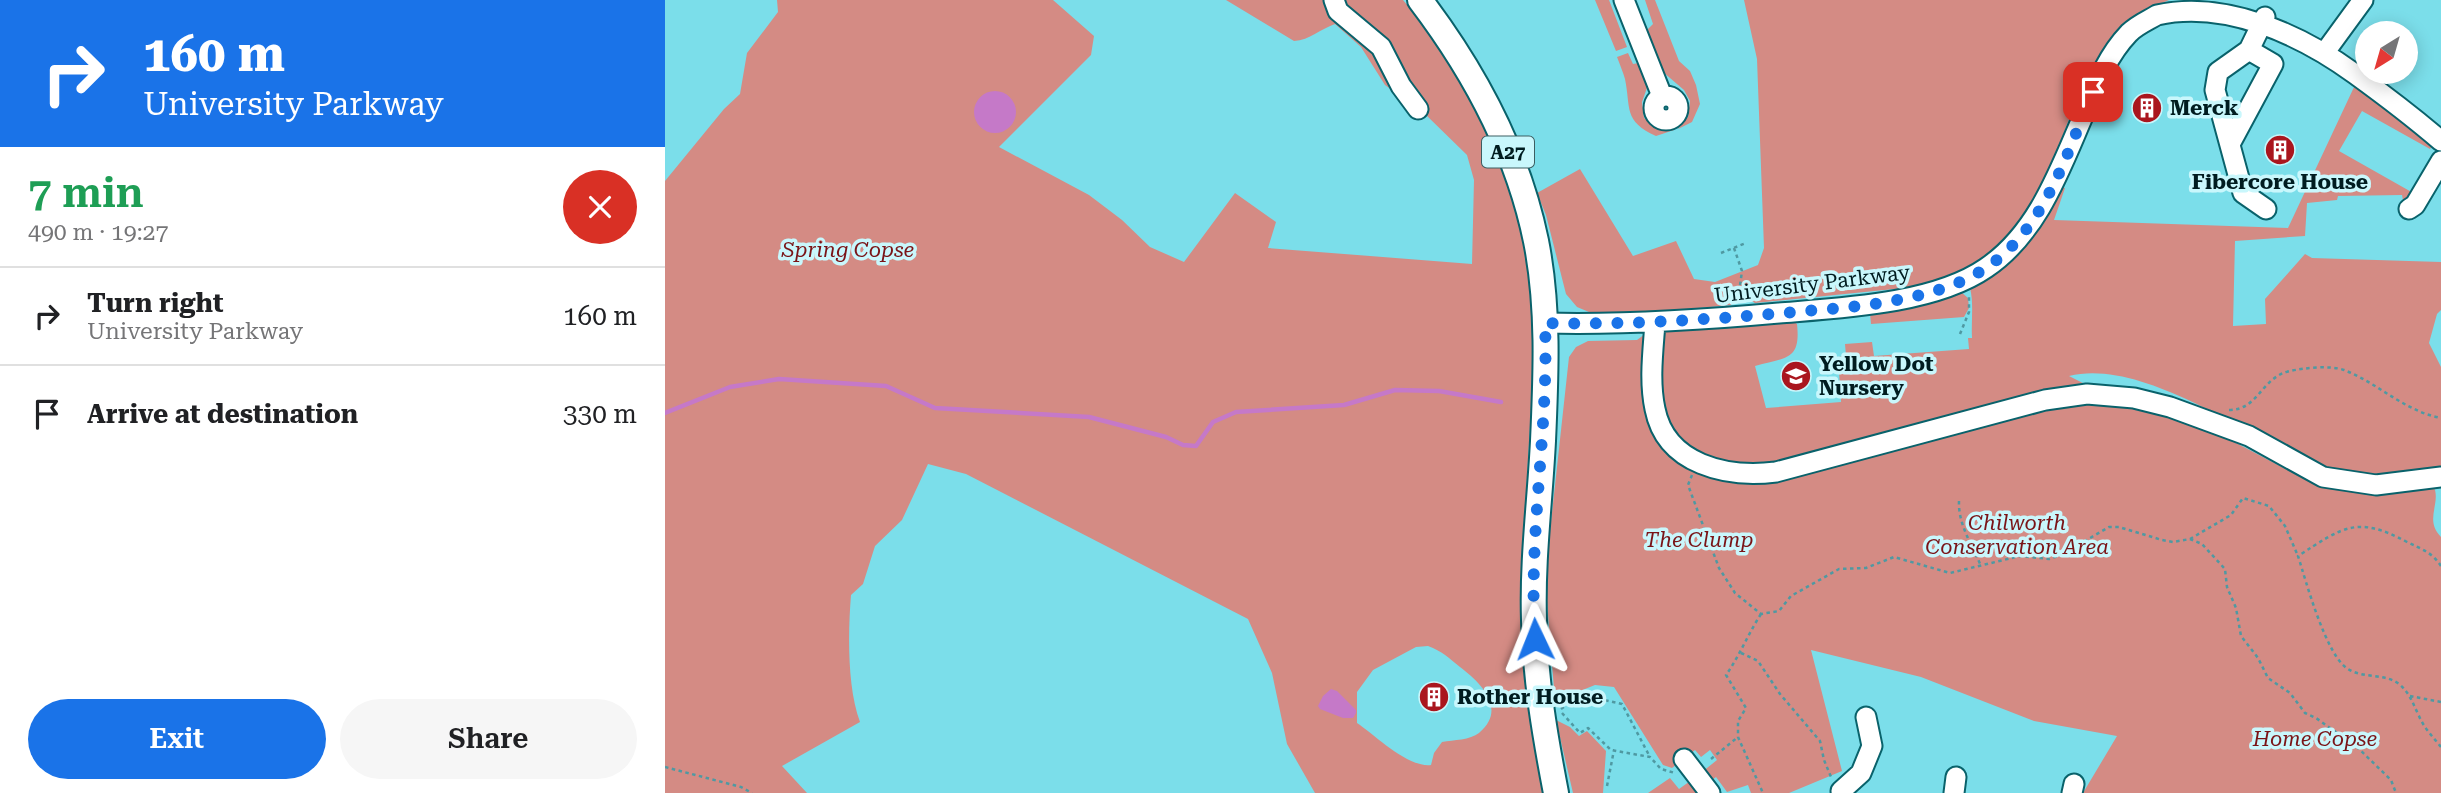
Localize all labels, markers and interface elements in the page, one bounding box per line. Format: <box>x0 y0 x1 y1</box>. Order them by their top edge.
north arrow <box>2355 21 2419 84</box>
map controls <box>2355 21 2418 84</box>
text: 160 m <box>143 26 285 83</box>
icon: right <box>28 28 119 119</box>
pin <box>2063 62 2123 122</box>
icon: arrive <box>2074 73 2112 111</box>
text: University Parkway <box>143 85 444 123</box>
building icon: Merck <box>2130 91 2164 125</box>
place label: Merck <box>2170 96 2239 120</box>
building icon: Fibercore House <box>2263 133 2297 167</box>
road number: A27 <box>1482 136 1534 168</box>
text: 7 min <box>28 168 144 217</box>
button: close <box>563 170 637 244</box>
place label: Fibercore House <box>2192 170 2368 194</box>
text: 490 m · 19:27 <box>28 219 168 246</box>
park label: Spring Copse <box>781 238 914 262</box>
street label: University Parkway <box>1713 260 1912 308</box>
text: Turn right <box>87 288 223 318</box>
icon: right <box>28 297 66 335</box>
text: 160 m <box>563 301 637 331</box>
text: University Parkway <box>87 318 303 345</box>
place label: Yellow Dot Nursery <box>1819 352 1934 400</box>
school or university icon: Yellow Dot Nursery <box>1779 359 1813 393</box>
icon: arrive <box>28 395 66 433</box>
text: Arrive at destination <box>87 399 358 429</box>
text: 330 m <box>563 399 637 429</box>
park label: Chilworth Conservation Area <box>1925 511 2109 559</box>
park label: The Clump <box>1645 528 1753 552</box>
position arrow <box>1498 602 1572 676</box>
building icon: Rother House <box>1417 680 1451 714</box>
place label: Rother House <box>1457 685 1603 709</box>
button: Exit <box>28 699 326 779</box>
button: Share <box>340 699 637 779</box>
park label: Home Copse <box>2252 727 2377 751</box>

